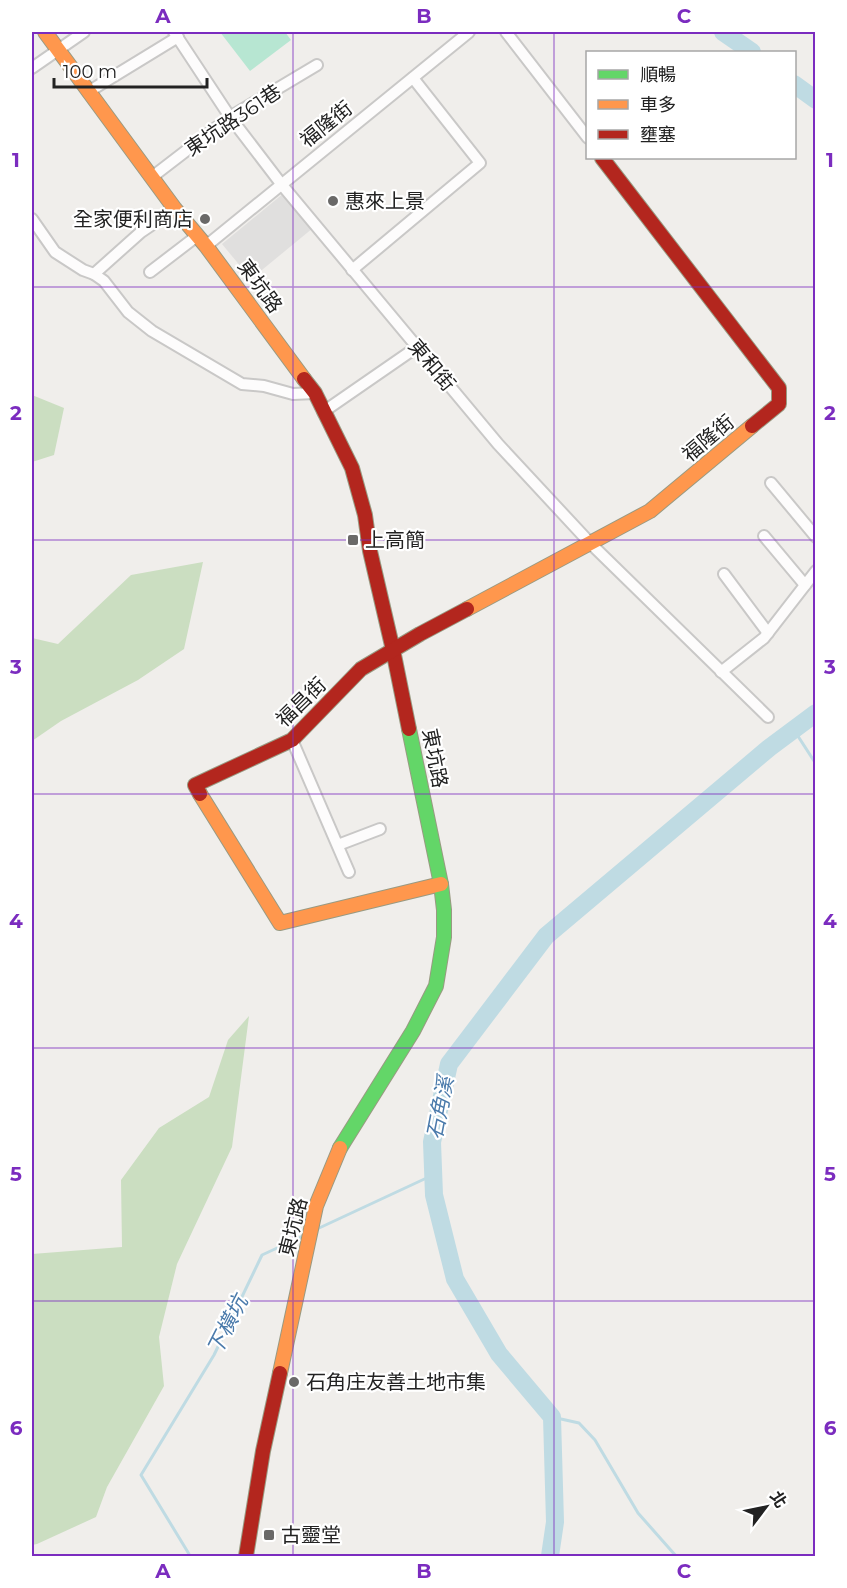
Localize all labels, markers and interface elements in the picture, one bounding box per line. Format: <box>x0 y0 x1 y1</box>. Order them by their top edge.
text: A <box>154 4 171 28</box>
text: B <box>416 4 432 28</box>
text: C <box>677 4 692 28</box>
scale bar <box>54 51 207 89</box>
legend <box>586 51 796 159</box>
text: 100 m <box>63 61 117 83</box>
text: 順暢 <box>640 64 676 86</box>
street label: 東坑路361巷 <box>180 79 286 161</box>
text: 車多 <box>640 94 676 116</box>
street label: 福隆街 <box>295 96 357 152</box>
text: 壅塞 <box>640 124 676 146</box>
text: 1 <box>12 148 20 172</box>
text: 1 <box>826 148 834 172</box>
place label: 惠來上景 <box>345 189 425 213</box>
marker: 惠來上景 <box>326 194 340 208</box>
place label: 全家便利商店 <box>73 207 193 231</box>
marker: 全家便利商店 <box>198 212 212 226</box>
street label: 東坑路 <box>233 255 287 317</box>
street label: 東和街 <box>404 334 460 396</box>
text: 2 <box>10 401 22 425</box>
text: 2 <box>824 401 836 425</box>
street label: 福隆街 <box>677 410 739 466</box>
place label: 上高簡 <box>365 528 425 552</box>
marker: 上高簡 <box>346 533 360 547</box>
text: 3 <box>9 655 22 679</box>
text: 3 <box>823 655 836 679</box>
street label: 福昌街 <box>271 673 331 731</box>
street label: 東坑路 <box>417 726 453 790</box>
text: 4 <box>9 909 23 933</box>
text: 4 <box>823 909 837 933</box>
water label: 石角溪 <box>422 1072 459 1141</box>
text: 5 <box>10 1162 22 1186</box>
text: 5 <box>824 1162 836 1186</box>
street label: 東坑路 <box>274 1195 312 1259</box>
water label: 下橫坑 <box>202 1289 254 1359</box>
place label: 石角庄友善土地市集 <box>306 1370 486 1394</box>
marker: 石角庄友善土地市集 <box>287 1375 301 1389</box>
text: 6 <box>10 1416 23 1440</box>
text: 6 <box>824 1416 837 1440</box>
north arrow <box>736 1477 796 1537</box>
text: 北 <box>766 1487 791 1511</box>
place label: 古靈堂 <box>281 1523 341 1547</box>
marker: 古靈堂 <box>262 1528 276 1542</box>
text: A <box>154 1559 171 1583</box>
text: B <box>416 1559 432 1583</box>
text: C <box>677 1559 692 1583</box>

